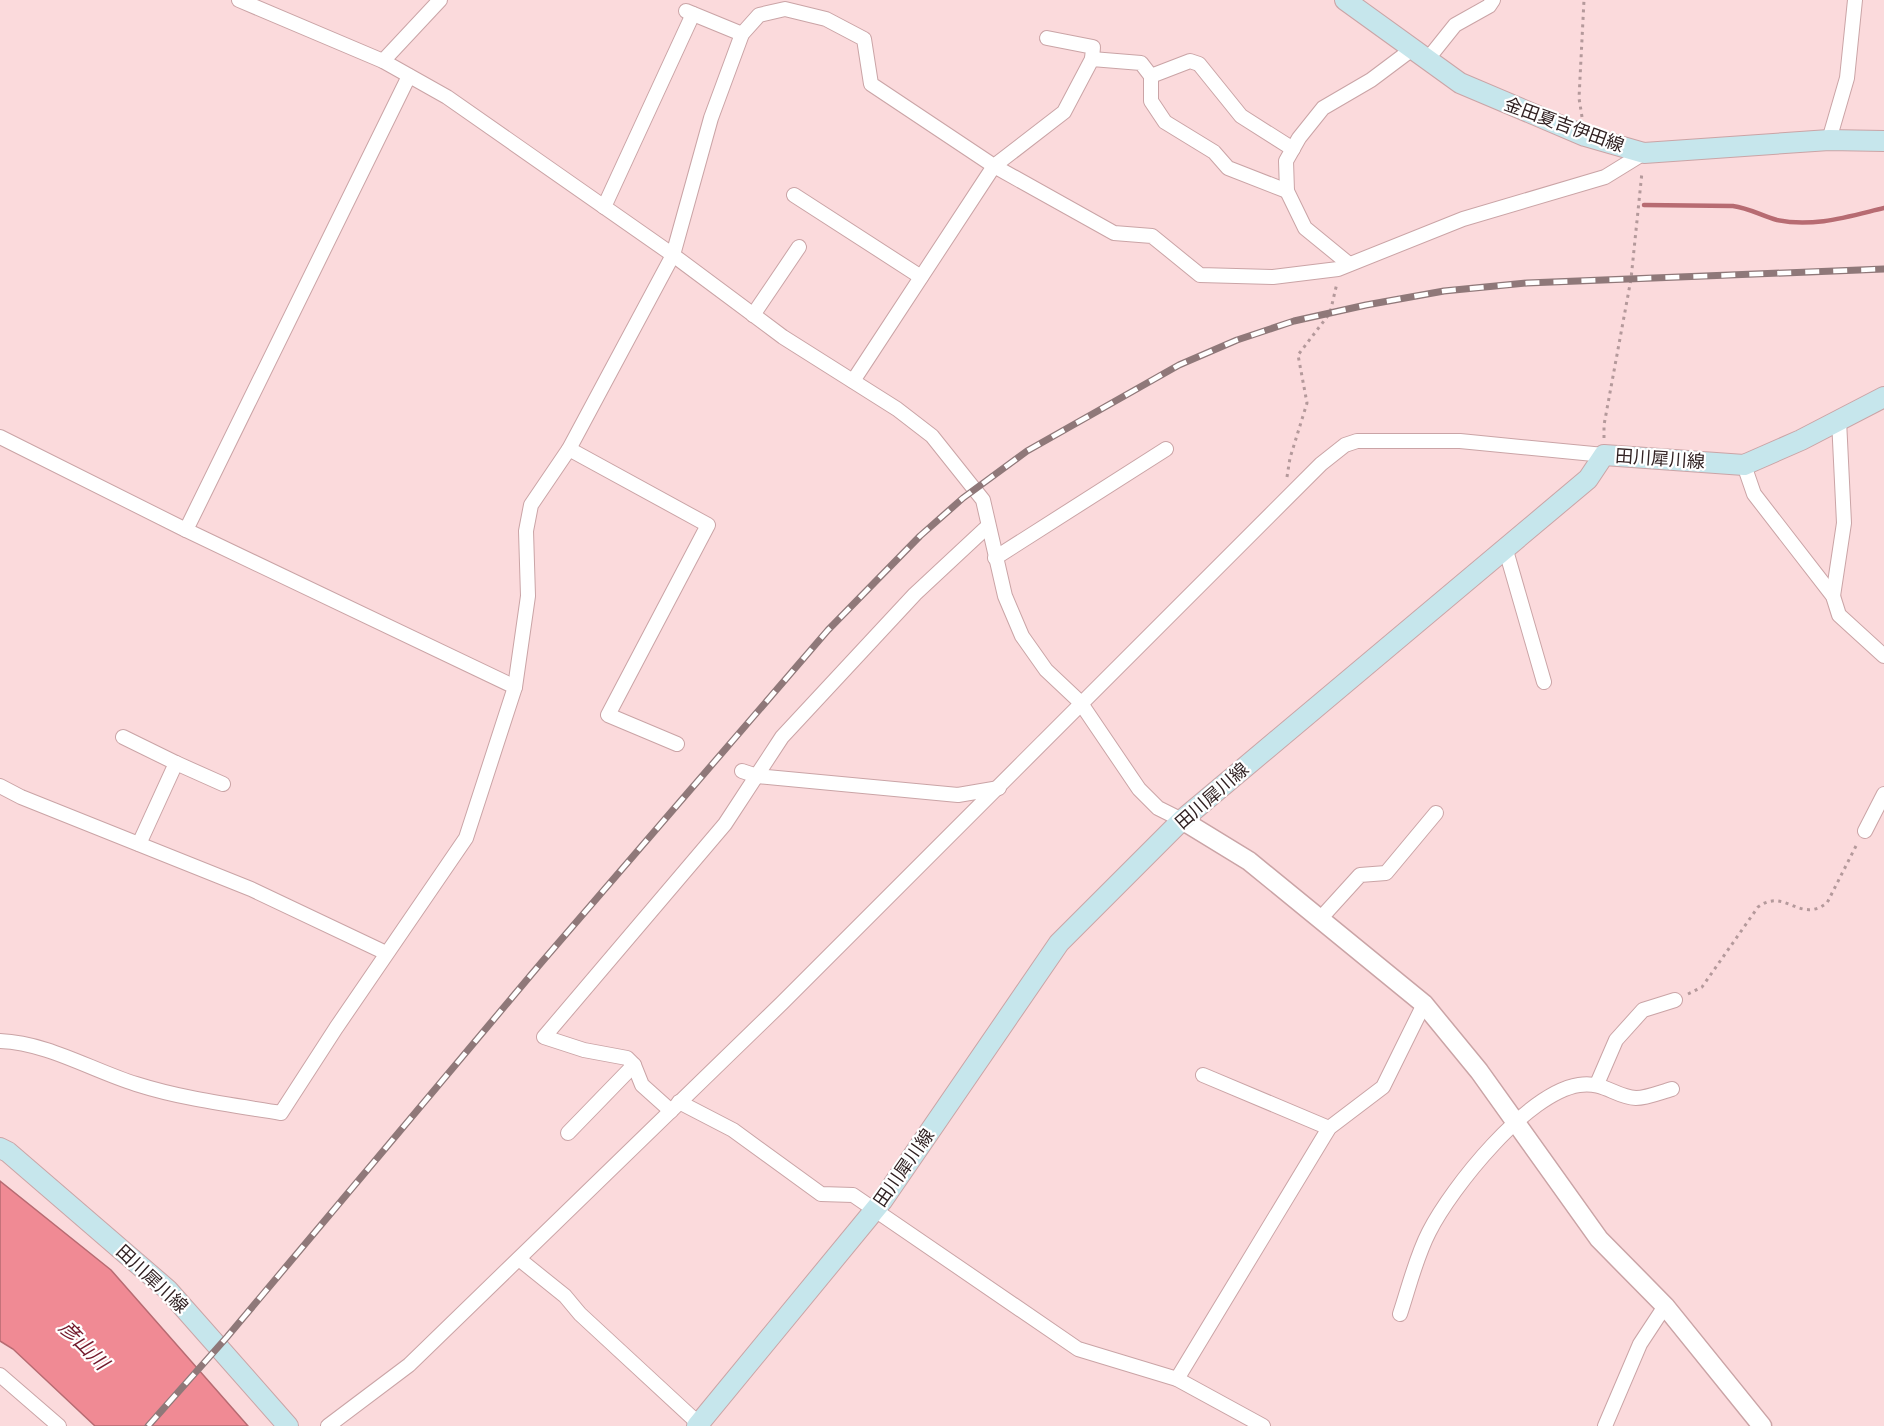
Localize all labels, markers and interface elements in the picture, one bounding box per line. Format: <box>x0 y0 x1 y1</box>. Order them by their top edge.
street label: 金田夏吉伊田線 <box>1501 93 1627 157</box>
street label: 田川犀川線 <box>1614 445 1706 473</box>
street label: 田川犀川線 <box>1171 758 1253 834</box>
street label: 田川犀川線 <box>869 1125 939 1211</box>
street label: 田川犀川線 <box>112 1240 192 1318</box>
water label: 彦山川 <box>54 1315 115 1376</box>

